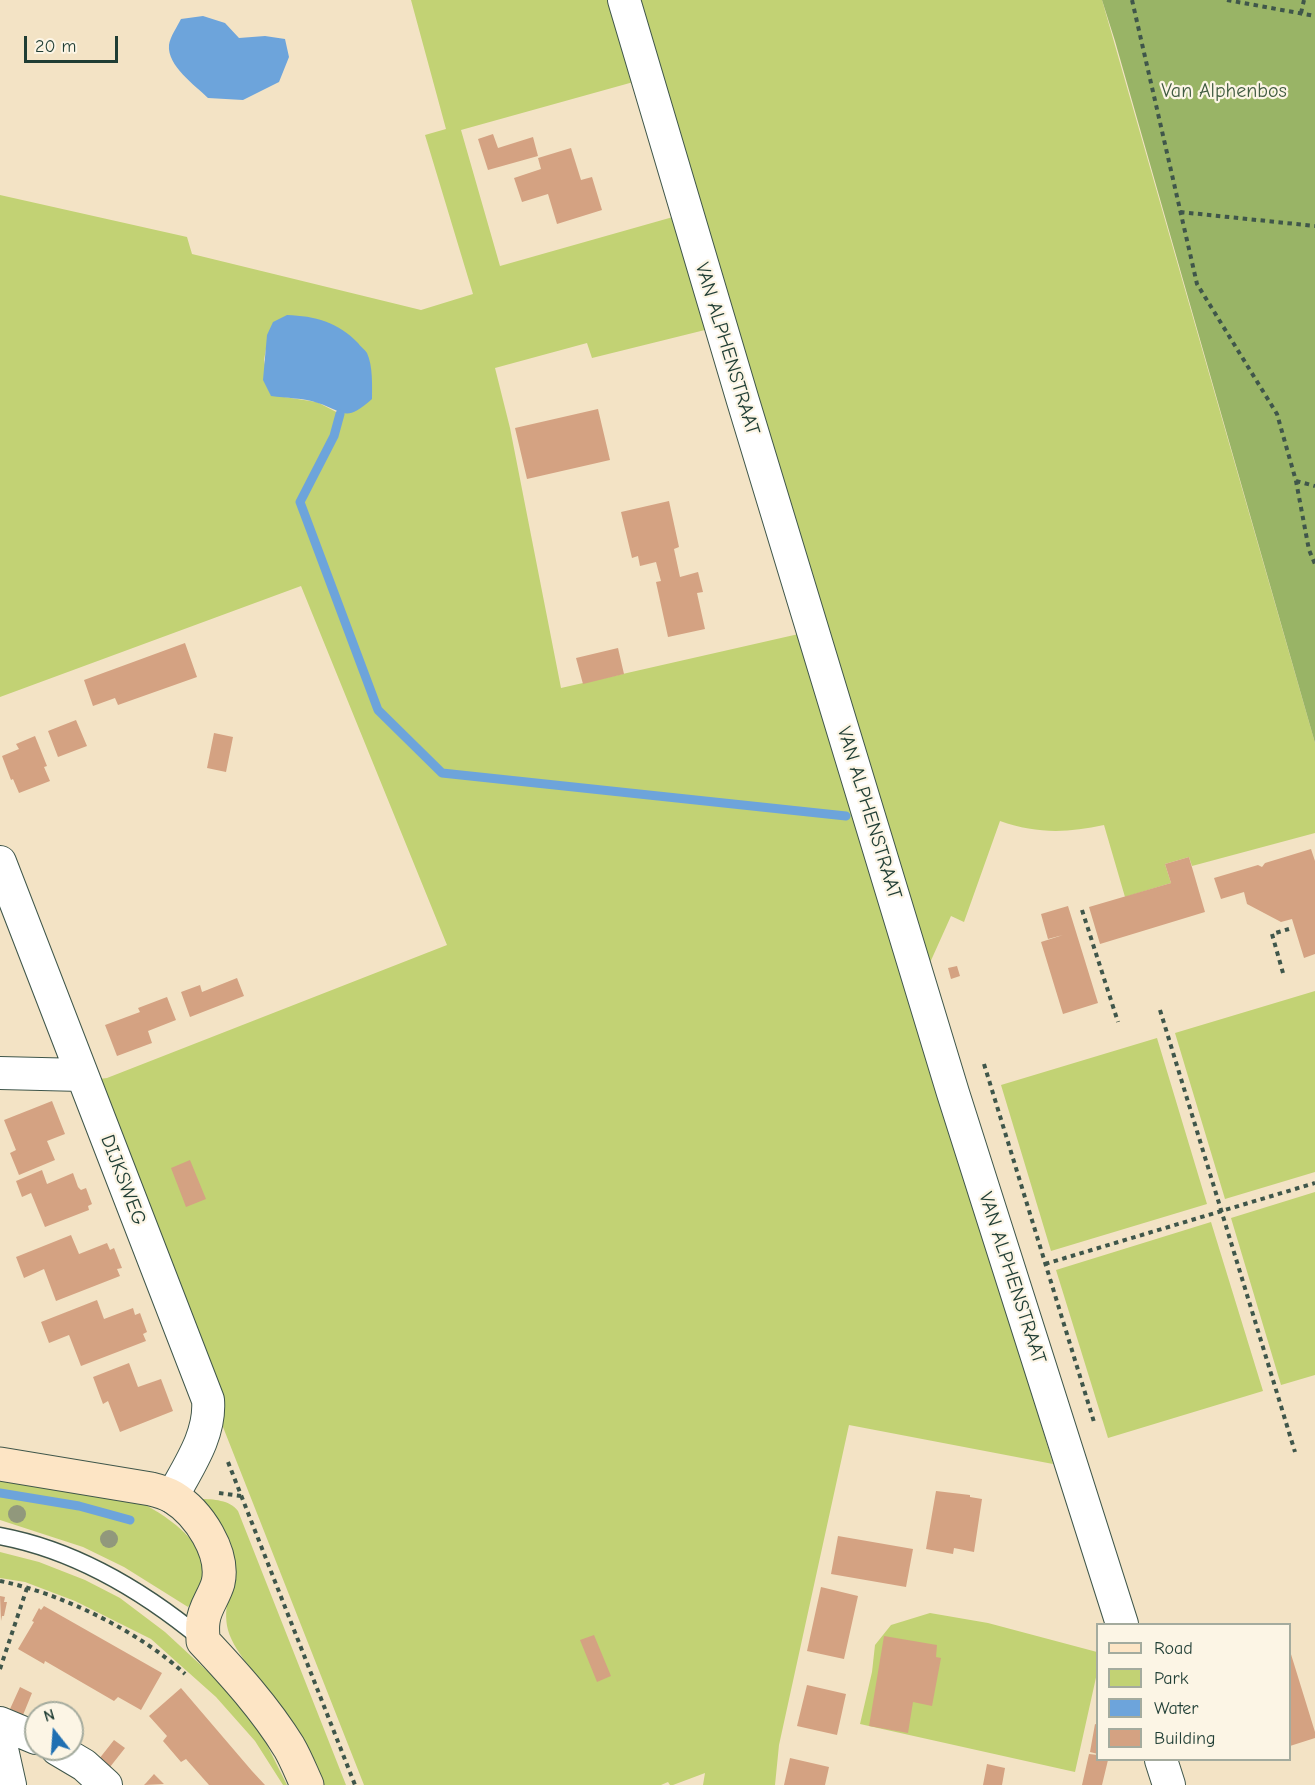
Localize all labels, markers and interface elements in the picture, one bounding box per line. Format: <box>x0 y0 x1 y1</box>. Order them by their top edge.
scale bar <box>27 24 122 62</box>
text: 20 m <box>35 36 76 57</box>
park label: Van Alphenbos <box>1161 79 1287 103</box>
street label: VAN ALPHENSTRAAT <box>689 260 765 438</box>
street label: VAN ALPHENSTRAAT <box>831 724 907 902</box>
street label: DIJKSWEG <box>95 1131 151 1229</box>
street label: VAN ALPHENSTRAAT <box>973 1189 1051 1367</box>
legend <box>1096 1623 1291 1761</box>
text: Road <box>1154 1638 1193 1659</box>
text: Park <box>1154 1668 1188 1689</box>
text: Water <box>1154 1698 1198 1719</box>
north arrow <box>24 1701 84 1761</box>
text: N <box>42 1706 57 1726</box>
text: Building <box>1154 1728 1216 1749</box>

